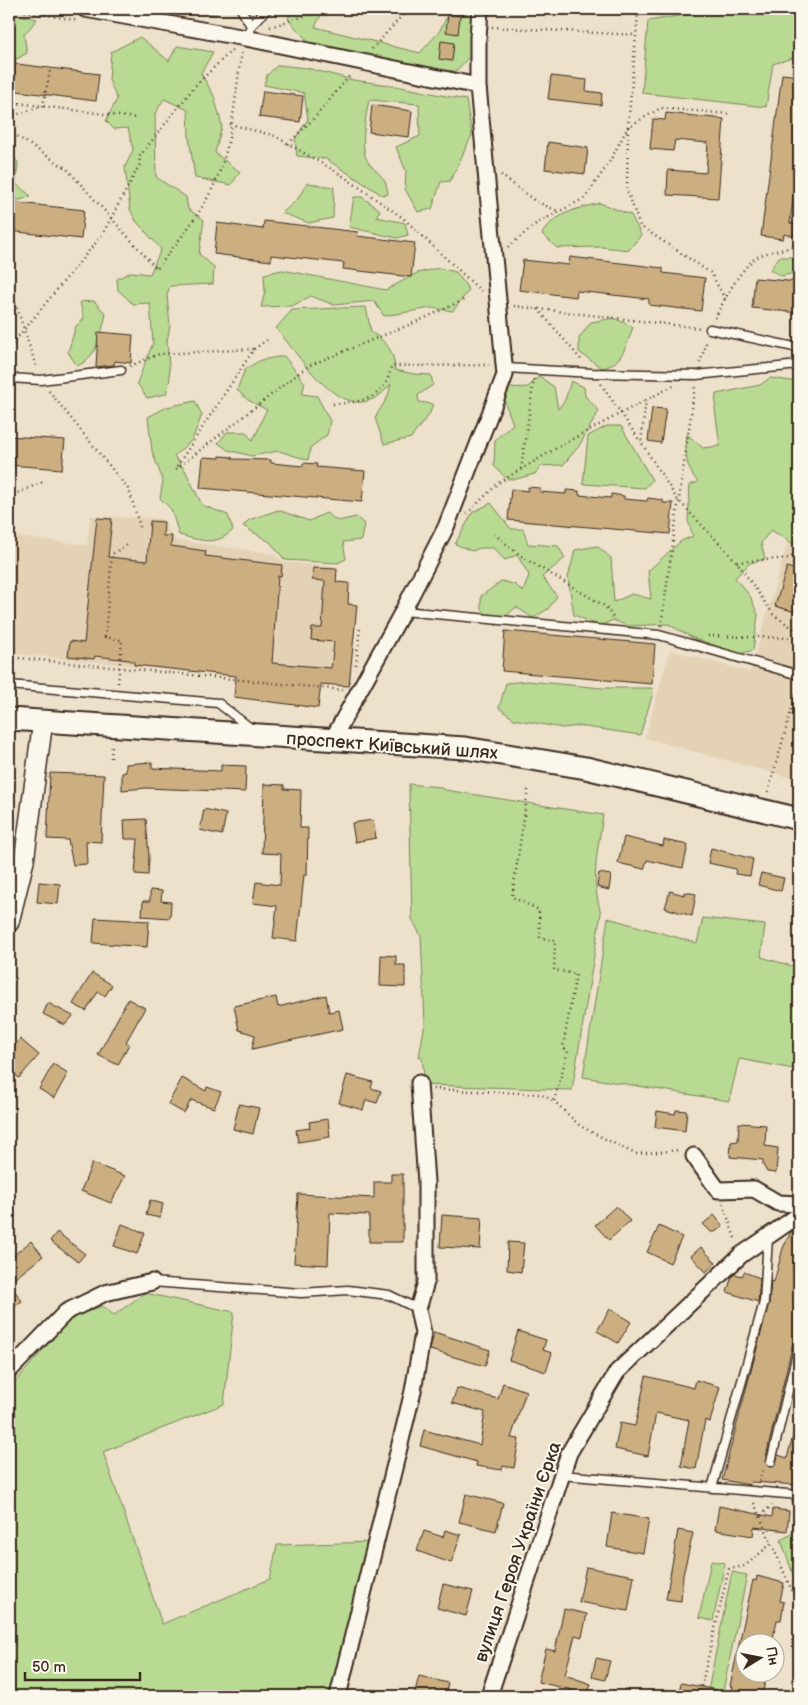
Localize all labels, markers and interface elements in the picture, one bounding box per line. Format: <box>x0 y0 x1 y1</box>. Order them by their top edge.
street label: проспект Київський шлях <box>285 728 499 764</box>
street label: вулиця Героя України Єрка <box>470 1439 566 1665</box>
north arrow <box>736 1632 786 1682</box>
text: Пн <box>762 1645 782 1666</box>
scale bar <box>25 1650 140 1682</box>
text: 50 m <box>32 1658 66 1677</box>

